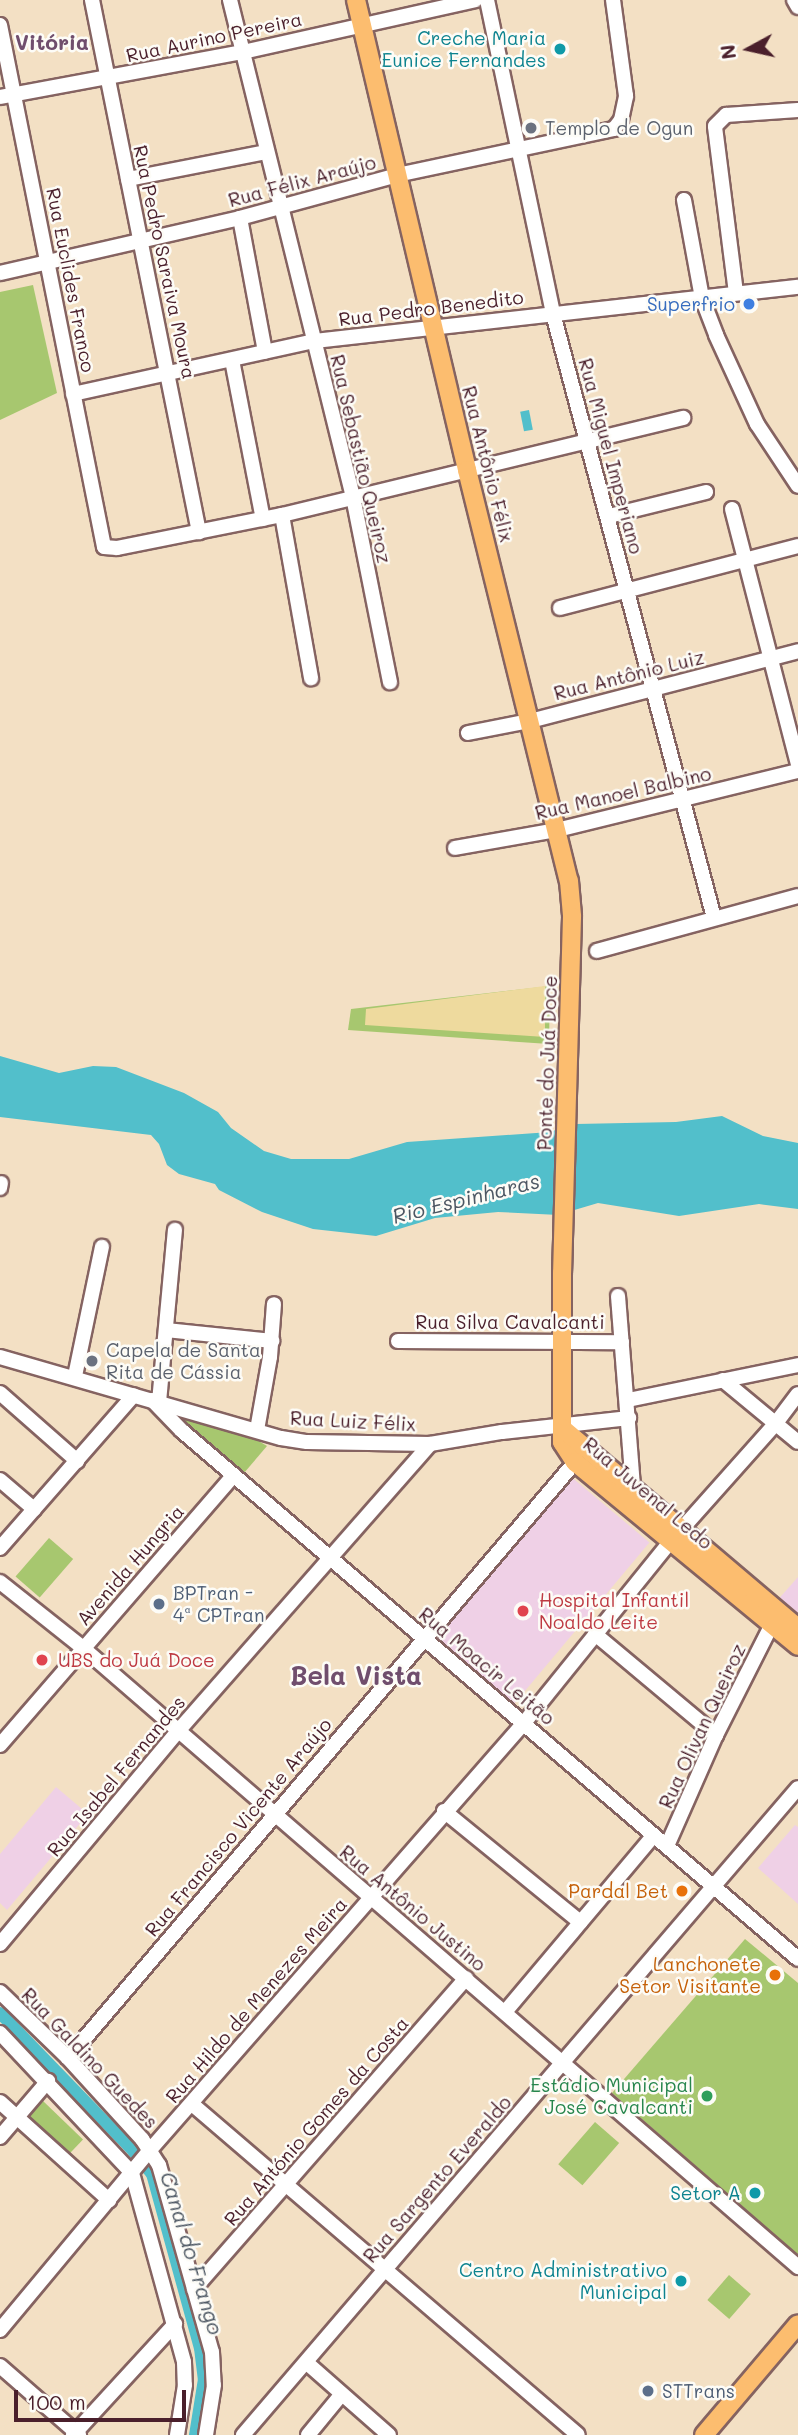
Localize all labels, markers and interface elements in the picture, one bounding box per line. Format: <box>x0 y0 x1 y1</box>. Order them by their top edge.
street label: Rua Aurino Pereira <box>124 7 304 67</box>
north arrow <box>714 14 784 84</box>
place label: Creche Maria Eunice Fernandes <box>382 27 546 71</box>
district label: Vitória <box>15 29 89 55</box>
marker: Creche Maria Eunice Fernandes <box>552 41 568 57</box>
text: N <box>714 43 741 61</box>
place label: Templo de Ogun <box>545 117 693 139</box>
marker: Templo de Ogun <box>523 120 539 136</box>
street label: Rua Pedro Saraiva Moura <box>129 143 201 381</box>
street label: Rua Félix Araújo <box>226 150 378 212</box>
street label: Rua Euclides Franco <box>42 186 100 374</box>
street label: Rua Pedro Benedito <box>337 285 525 331</box>
place label: Superfrio <box>647 293 735 315</box>
marker: Superfrio <box>741 296 757 312</box>
street label: Rua Sebastião Queiroz <box>326 352 396 566</box>
street label: Rua Miguel Imperiano <box>574 356 648 556</box>
street label: Rua Antônio Félix <box>458 384 518 544</box>
street label: Rua Antônio Luiz <box>551 645 707 705</box>
street label: Rua Manoel Balbino <box>533 762 713 824</box>
street label: Ponte do Juá Doce <box>533 975 561 1151</box>
water label: Rio Espinharas <box>390 1168 542 1228</box>
street label: Rua Silva Cavalcanti <box>415 1311 605 1333</box>
place label: Capela de Santa Rita de Cássia <box>106 1339 261 1383</box>
marker: Capela de Santa Rita de Cássia <box>84 1353 100 1369</box>
street label: Rua Luiz Félix <box>290 1406 416 1436</box>
street label: Rua Juvenal Ledo <box>579 1432 717 1554</box>
street label: Avenida Hungria <box>72 1500 188 1630</box>
place label: BPTran - 4ª CPTran <box>173 1582 265 1626</box>
place label: Hospital Infantil Noaldo Leite <box>539 1589 689 1633</box>
marker: BPTran - 4ª CPTran <box>151 1596 167 1612</box>
marker: Hospital Infantil Noaldo Leite <box>513 1601 533 1621</box>
street label: Rua Moacir Leitão <box>414 1603 560 1729</box>
street label: Rua Olivan Queiroz <box>654 1640 750 1812</box>
place label: UBS do Juá Doce <box>58 1649 215 1671</box>
marker: UBS do Juá Doce <box>32 1650 52 1670</box>
district label: Bela Vista <box>290 1660 422 1692</box>
street label: Rua Isabel Fernandes <box>42 1691 190 1861</box>
street label: Rua Francisco Vicente Araújo <box>140 1713 336 1941</box>
street label: Rua Antônio Justino <box>335 1840 491 1976</box>
place label: Pardal Bet <box>568 1880 668 1902</box>
marker: Pardal Bet <box>674 1883 690 1899</box>
street label: Rua Hildo de Menezes Meira <box>161 1893 351 2107</box>
place label: Lanchonete Setor Visitante <box>619 1953 761 1997</box>
marker: Lanchonete Setor Visitante <box>767 1967 783 1983</box>
street label: Rua Galdino Guedes <box>17 1983 163 2133</box>
street label: Rua António Gomes da Costa <box>219 2012 413 2230</box>
place label: Estádio Municipal José Cavalcanti <box>530 2074 693 2118</box>
marker: Estádio Municipal José Cavalcanti <box>699 2088 715 2104</box>
street label: Rua Sargento Everaldo <box>358 2091 516 2267</box>
water label: Canal do Frango <box>155 2169 229 2337</box>
place label: Setor A <box>670 2182 741 2204</box>
marker: Setor A <box>747 2185 763 2201</box>
place label: Centro Administrativo Municipal <box>459 2259 667 2303</box>
marker: Centro Administrativo Municipal <box>673 2273 689 2289</box>
scale bar <box>18 2376 189 2420</box>
place label: STTrans <box>662 2380 735 2402</box>
marker: STTrans <box>640 2383 656 2399</box>
text: 100 m <box>27 2388 86 2415</box>

